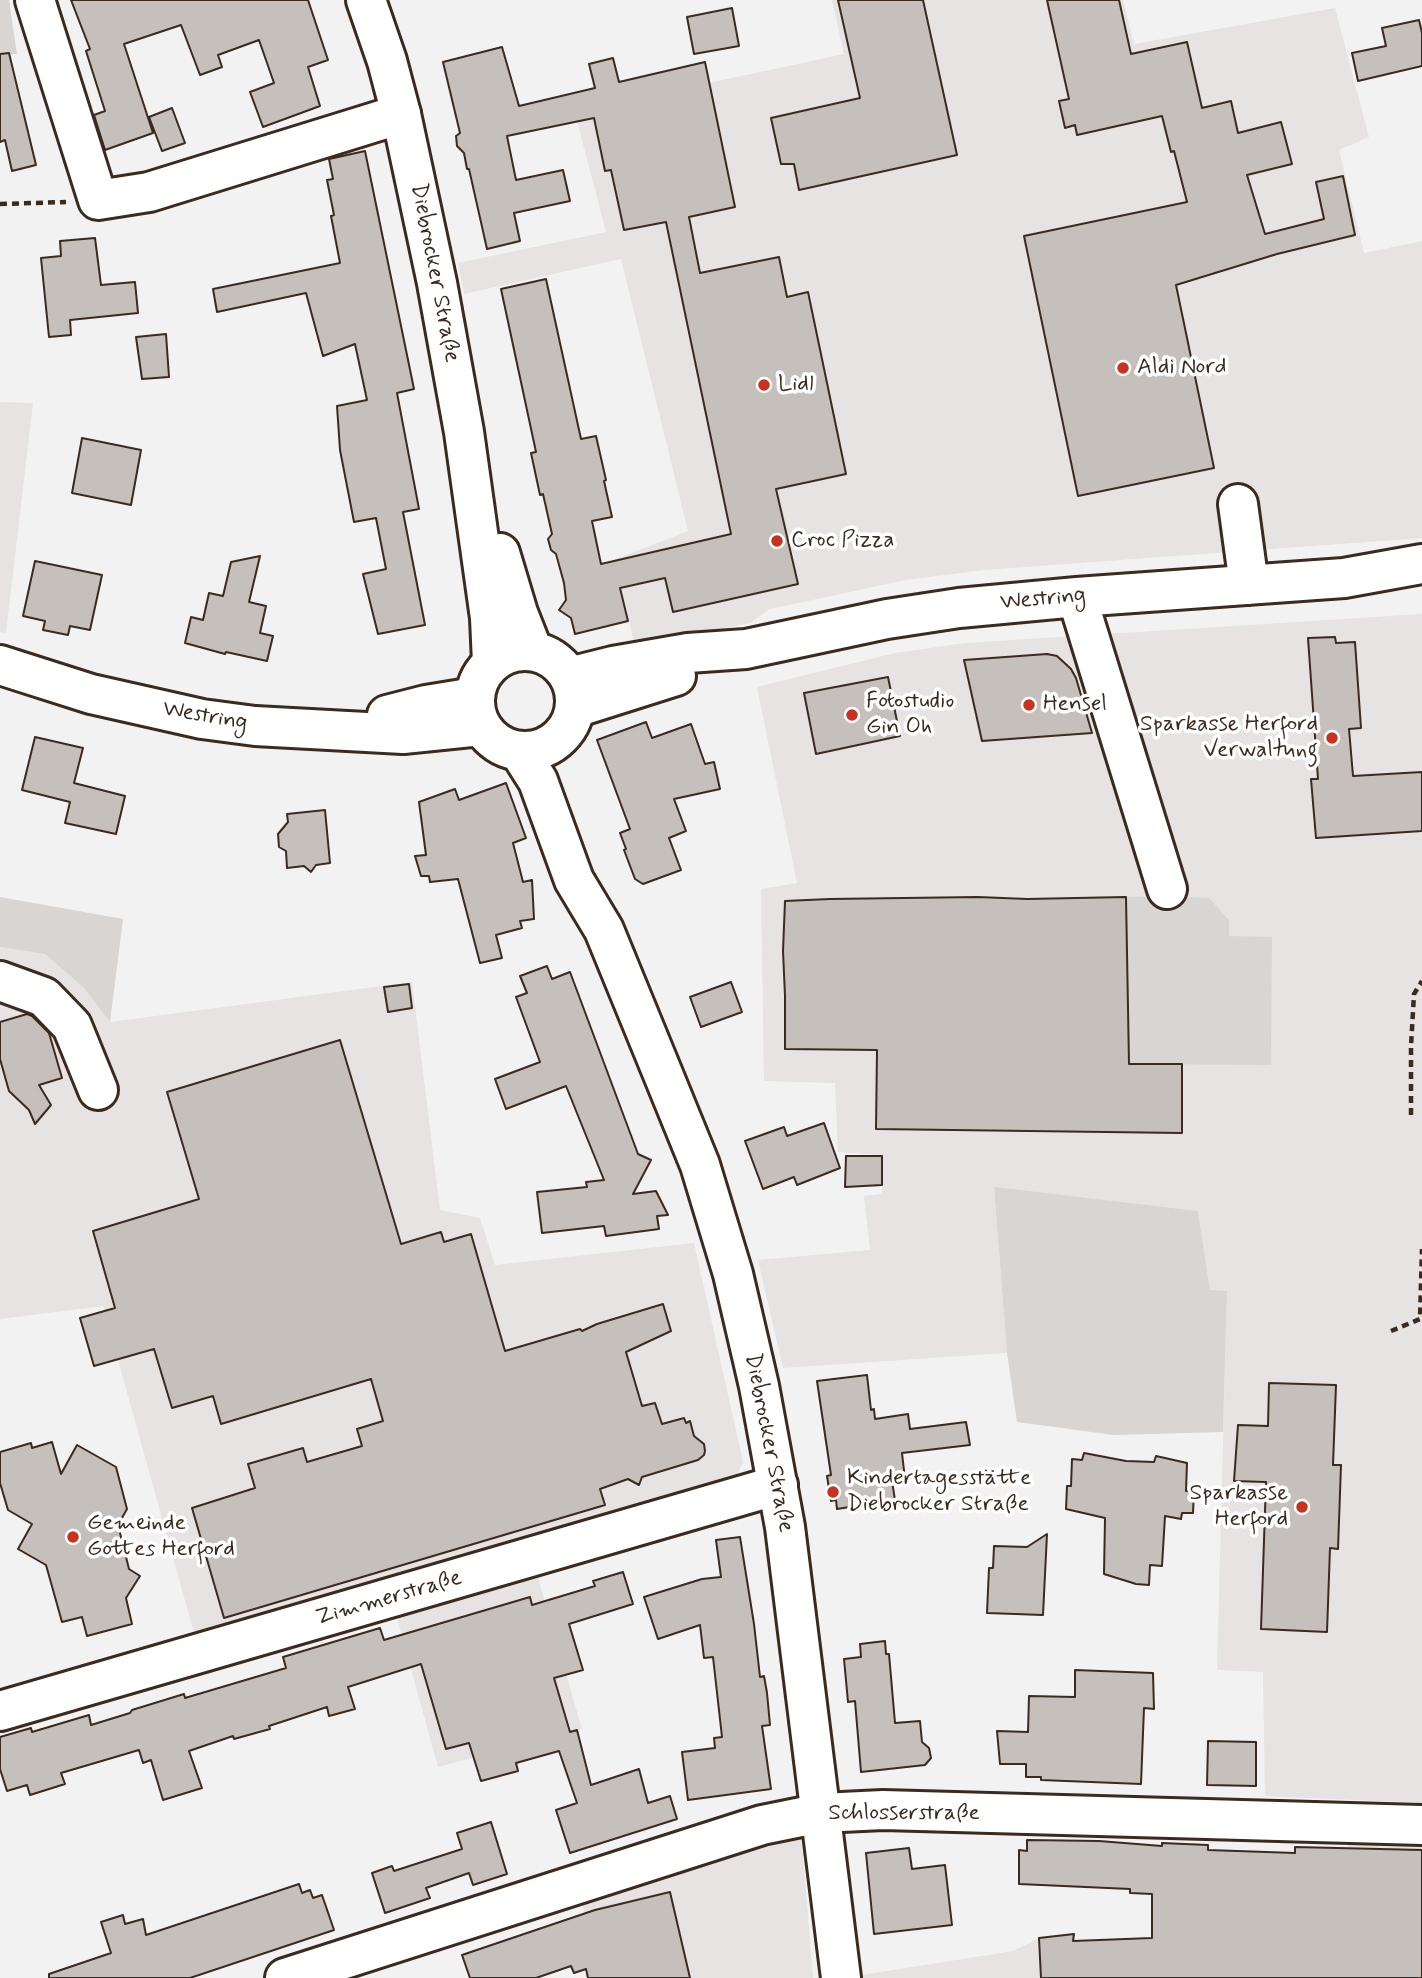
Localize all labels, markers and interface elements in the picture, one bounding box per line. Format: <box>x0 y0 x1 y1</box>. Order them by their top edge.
street label: Diebrocker Straße <box>403 181 465 365</box>
place label: Aldi Nord <box>1137 354 1226 382</box>
marker: Aldi Nord <box>1115 360 1131 376</box>
place label: Lidl <box>778 371 814 399</box>
marker: Lidl <box>756 377 772 393</box>
place label: Croc Pizza <box>791 527 894 555</box>
marker: Croc Pizza <box>769 533 785 549</box>
street label: Westring <box>999 583 1087 617</box>
place label: Fotostudio Gin Oh <box>866 688 954 742</box>
place label: Hensel <box>1043 691 1107 719</box>
street label: Westring <box>161 696 249 738</box>
marker: Hensel <box>1021 697 1037 713</box>
marker: Fotostudio Gin Oh <box>844 707 860 723</box>
place label: Sparkasse Herford Verwaltung <box>1140 711 1318 765</box>
marker: Sparkasse Herford Verwaltung <box>1324 730 1340 746</box>
street label: Diebrocker Straße <box>737 1351 799 1535</box>
place label: Kindertagesstätte Diebrocker Straße <box>847 1465 1031 1519</box>
place label: Sparkasse Herford <box>1190 1480 1288 1534</box>
marker: Kindertagesstätte Diebrocker Straße <box>825 1484 841 1500</box>
marker: Sparkasse Herford <box>1294 1499 1310 1515</box>
place label: Gemeinde Gottes Herford <box>87 1510 235 1564</box>
marker: Gemeinde Gottes Herford <box>65 1529 81 1545</box>
street label: Zimmerstraße <box>313 1565 465 1633</box>
street label: Schlosserstraße <box>828 1800 980 1828</box>

